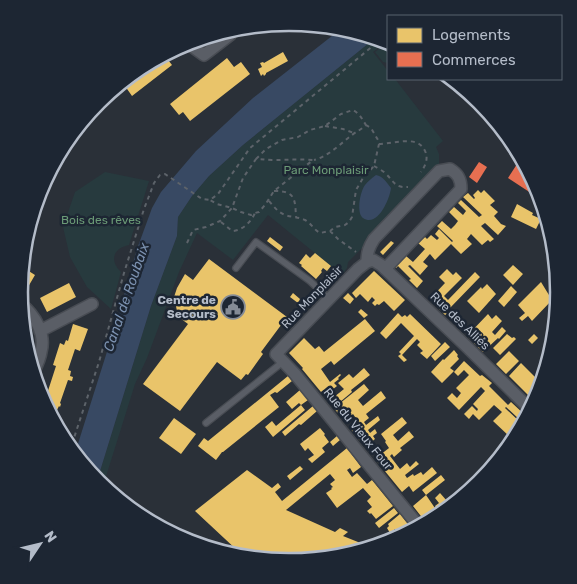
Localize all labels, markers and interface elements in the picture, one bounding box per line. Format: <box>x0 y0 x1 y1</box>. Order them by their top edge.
legend <box>387 15 562 80</box>
text: Logements <box>432 26 511 44</box>
text: Commerces <box>432 51 516 69</box>
park label: Parc Monplaisir <box>283 163 369 177</box>
park label: Bois des rêves <box>61 213 141 227</box>
water label: Canal de Roubaix <box>100 240 153 354</box>
street label: Rue Monplaisir <box>279 262 346 331</box>
street label: Rue des Alliés <box>427 289 493 353</box>
place label: Centre de Secours <box>157 293 216 321</box>
public building icon: Centre de Secours <box>220 294 246 320</box>
street label: Rue du Vieux Four <box>321 385 396 473</box>
north arrow <box>15 519 65 569</box>
text: N <box>40 528 60 546</box>

